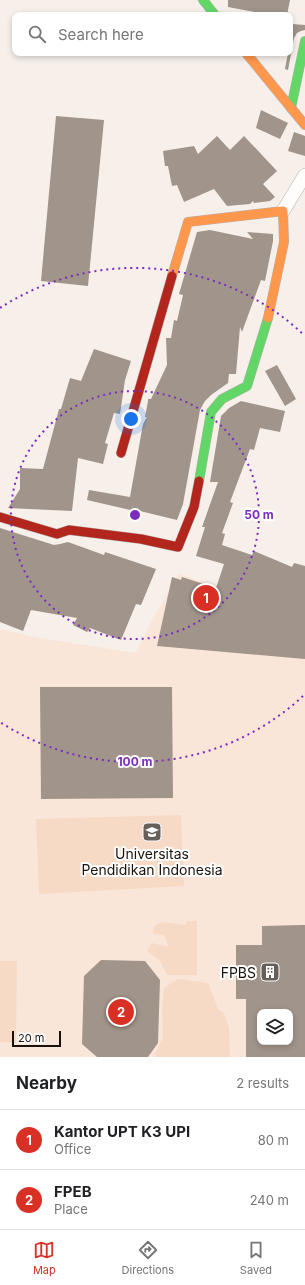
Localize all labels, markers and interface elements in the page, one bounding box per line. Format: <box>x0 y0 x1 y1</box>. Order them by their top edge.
search box <box>12 12 293 56</box>
icon: search <box>26 23 48 45</box>
text: Search here <box>58 25 144 44</box>
your location <box>121 409 141 429</box>
text: 50 m <box>244 507 274 522</box>
centre of rings <box>128 508 142 522</box>
pin: 1 <box>193 583 219 613</box>
text: 100 m <box>117 754 153 769</box>
school or university icon: Universitas Pendidikan Indonesia <box>141 821 163 843</box>
place label: Universitas Pendidikan Indonesia <box>81 845 223 878</box>
building icon: FPBS <box>259 961 281 983</box>
place label: FPBS <box>221 964 256 981</box>
pin: 2 <box>108 997 134 1027</box>
map controls <box>257 1009 293 1045</box>
button: layers <box>257 1009 293 1045</box>
scale bar <box>12 1029 61 1048</box>
text: 20 m <box>18 1031 44 1045</box>
text: Nearby <box>16 1073 77 1093</box>
text: 2 results <box>236 1075 289 1091</box>
text: Kantor UPT K3 UPI <box>54 1122 190 1141</box>
text: 1 <box>26 1132 32 1148</box>
text: 80 m <box>258 1132 289 1148</box>
text: Office <box>54 1141 91 1157</box>
text: FPEB <box>54 1182 92 1201</box>
text: 2 <box>25 1192 33 1208</box>
text: 240 m <box>250 1192 289 1208</box>
text: Place <box>54 1201 88 1217</box>
tab: Map <box>33 1239 56 1277</box>
tab: Directions <box>122 1239 174 1277</box>
tab: Saved <box>240 1239 272 1277</box>

